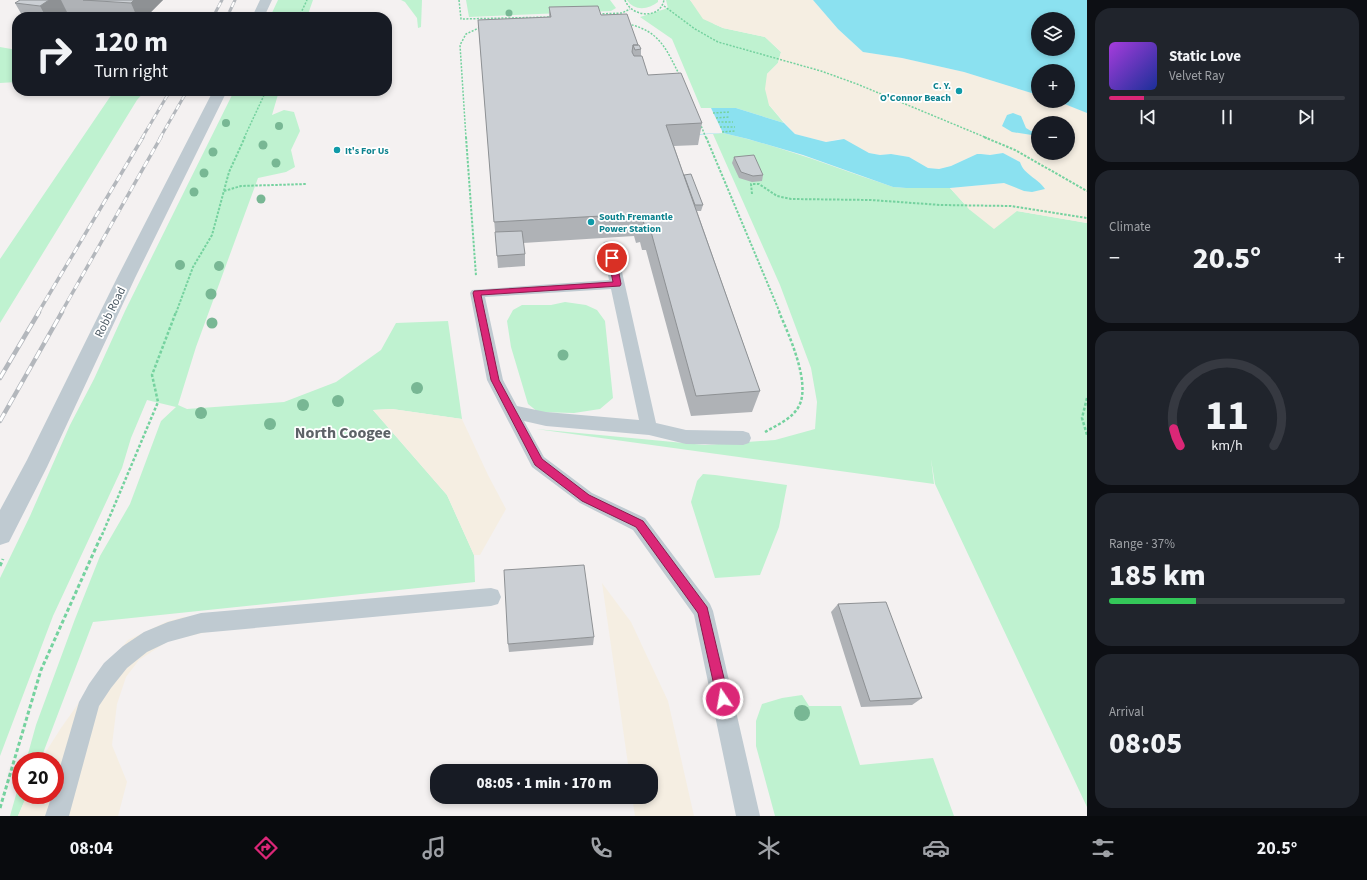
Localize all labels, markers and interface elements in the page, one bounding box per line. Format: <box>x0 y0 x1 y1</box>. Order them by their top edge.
map controls <box>1031 12 1075 160</box>
button: layers <box>1031 12 1075 56</box>
text: 120 m <box>94 22 168 62</box>
icon: right <box>28 28 80 80</box>
text: Static Love <box>1169 46 1241 67</box>
text: Turn right <box>94 59 168 84</box>
button: + <box>1031 64 1075 108</box>
text: Velvet Ray <box>1169 67 1225 85</box>
place label: C. Y. O'Connor Beach <box>880 79 951 105</box>
marker: C. Y. O'Connor Beach <box>954 86 964 96</box>
icon: previous <box>1137 106 1159 128</box>
icon: pause <box>1216 106 1238 128</box>
icon: next <box>1295 106 1317 128</box>
button: − <box>1031 116 1075 160</box>
place label: It's For Us <box>345 144 389 158</box>
marker: It's For Us <box>332 145 342 155</box>
place label: South Fremantle Power Station <box>599 210 673 236</box>
marker: South Fremantle Power Station <box>586 217 596 227</box>
text: Climate <box>1109 218 1151 236</box>
text: 20.5° <box>1193 237 1261 280</box>
pin <box>595 241 629 275</box>
text: − <box>1109 242 1120 274</box>
text: + <box>1334 242 1345 274</box>
icon: arrive <box>601 247 623 269</box>
street label: Robb Road <box>91 284 130 341</box>
text: 11 <box>1205 386 1249 446</box>
district label: North Coogee <box>295 422 391 444</box>
text: km/h <box>1211 435 1243 456</box>
text: Range · 37% <box>1109 535 1175 553</box>
text: 185 km <box>1109 554 1206 597</box>
position arrow <box>702 678 744 720</box>
text: Arrival <box>1109 703 1144 721</box>
text: 08:05 <box>1109 722 1182 765</box>
speed limit sign: 20 <box>12 752 64 804</box>
text: 08:05 · 1 min · 170 m <box>477 773 611 794</box>
icon: directions <box>252 834 280 862</box>
icon: music <box>420 834 448 862</box>
icon: phone <box>587 834 615 862</box>
icon: climate <box>755 834 783 862</box>
icon: car <box>922 834 950 862</box>
icon: filters <box>1089 834 1117 862</box>
text: 08:04 <box>70 836 113 861</box>
text: 20.5° <box>1257 836 1297 861</box>

